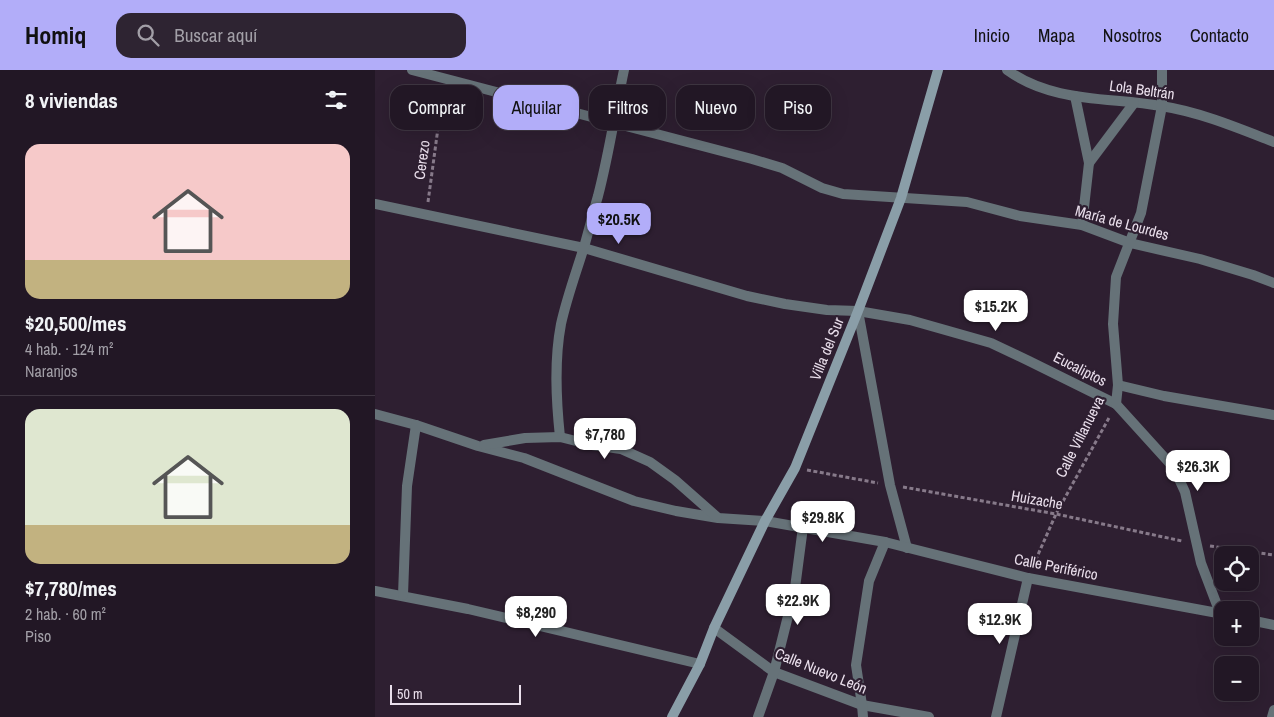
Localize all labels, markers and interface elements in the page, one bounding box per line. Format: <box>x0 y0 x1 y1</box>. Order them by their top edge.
search box <box>116 13 466 58</box>
text: Homiq <box>25 19 86 51</box>
icon: search <box>134 21 162 49</box>
text: Buscar aquí <box>174 22 257 48</box>
text: Inicio <box>974 23 1010 48</box>
text: Mapa <box>1038 23 1075 48</box>
text: Nosotros <box>1103 23 1162 48</box>
text: Contacto <box>1190 23 1249 48</box>
street label: Lola Beltrán <box>1108 75 1176 104</box>
chip: Comprar <box>390 85 483 130</box>
chip: Alquilar <box>493 85 579 130</box>
chip: Filtros <box>589 85 666 130</box>
chip: Nuevo <box>676 85 755 130</box>
chip: Piso <box>765 85 831 130</box>
text: 8 viviendas <box>25 86 118 115</box>
icon: filters <box>322 86 350 114</box>
street label: Cerezo <box>408 139 435 181</box>
icon: home <box>143 176 233 266</box>
street label: María de Lourdes <box>1073 200 1171 245</box>
pin: $20.5K <box>578 202 660 245</box>
text: $20.5K <box>598 208 640 230</box>
pin: $15.2K <box>955 290 1037 332</box>
text: $15.2K <box>975 295 1017 317</box>
text: $20,500/mes <box>25 309 127 338</box>
street label: Villa del Sur <box>804 314 849 383</box>
text: 4 hab. · 124 m² <box>25 338 113 360</box>
street label: Eucaliptos <box>1050 346 1111 391</box>
text: Naranjos <box>25 360 78 382</box>
street label: Calle Villanueva <box>1050 392 1109 481</box>
pin: $7,780 <box>564 418 646 460</box>
text: $7,780 <box>585 423 625 445</box>
icon: home <box>143 442 233 532</box>
pin: $26.3K <box>1157 450 1239 492</box>
text: $26.3K <box>1177 455 1219 477</box>
street label: Huizache <box>1010 485 1065 514</box>
pin: $29.8K <box>782 500 864 543</box>
text: $29.8K <box>802 506 844 528</box>
map controls <box>1214 546 1259 701</box>
button: locate <box>1214 546 1259 591</box>
street label: Calle Periférico <box>1012 548 1100 585</box>
text: $7,780/mes <box>25 574 117 603</box>
pin: $22.9K <box>757 584 839 626</box>
text: $22.9K <box>777 589 819 611</box>
pin: $8,290 <box>495 596 577 638</box>
text: $8,290 <box>516 601 556 623</box>
button: + <box>1214 601 1259 646</box>
pin: $12.9K <box>959 602 1041 645</box>
text: 2 hab. · 60 m² <box>25 603 106 625</box>
text: $12.9K <box>979 608 1021 630</box>
text: Piso <box>25 625 51 647</box>
street label: Calle Nuevo León <box>772 642 870 699</box>
button: − <box>1214 656 1259 701</box>
scale bar <box>390 682 521 705</box>
text: 50 m <box>397 685 423 703</box>

